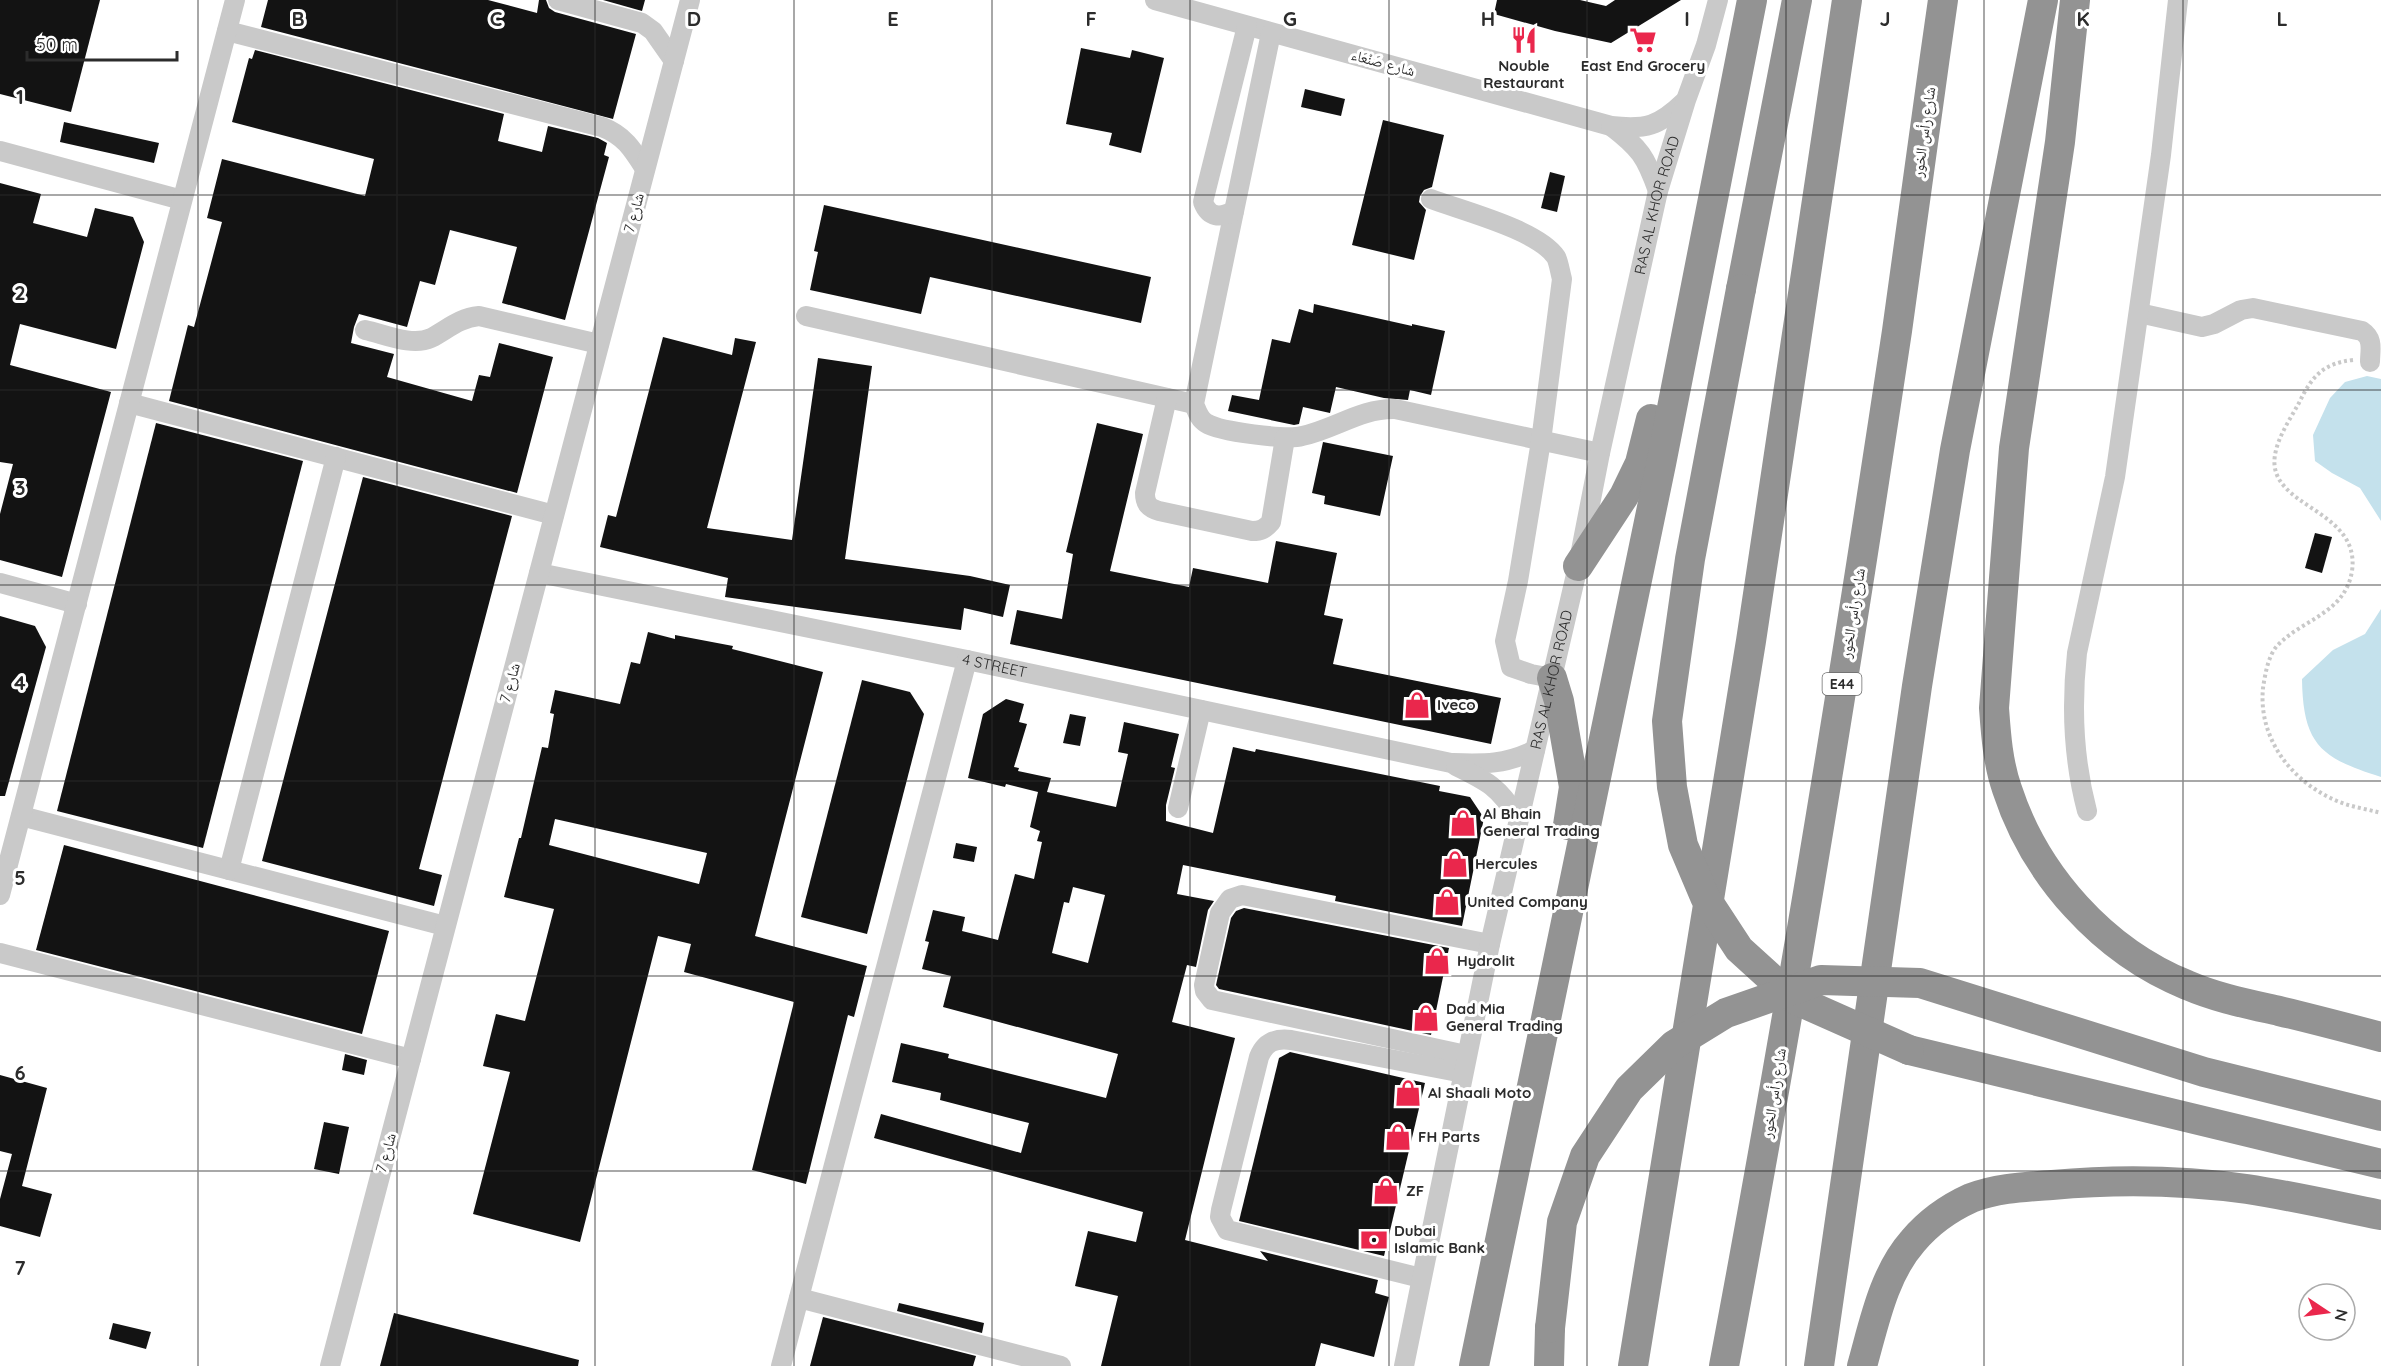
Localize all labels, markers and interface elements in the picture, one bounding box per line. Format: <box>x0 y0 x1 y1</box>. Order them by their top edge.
text: B <box>291 6 305 31</box>
text: C <box>490 6 503 31</box>
text: D <box>687 6 701 31</box>
text: E <box>887 6 899 31</box>
text: F <box>1085 6 1097 31</box>
text: G <box>1283 6 1297 31</box>
text: H <box>1481 6 1495 31</box>
text: I <box>1684 6 1690 31</box>
text: J <box>1879 6 1891 31</box>
text: K <box>2076 6 2090 31</box>
text: L <box>2276 6 2288 31</box>
scale bar <box>27 24 177 62</box>
restaurant icon: Nouble Restaurant <box>1509 25 1539 55</box>
supermarket icon: East End Grocery <box>1628 25 1658 55</box>
text: 50 m <box>36 33 78 56</box>
street label: شارع صَنْعَاء <box>1349 45 1417 81</box>
place label: Nouble Restaurant <box>1483 56 1565 92</box>
place label: East End Grocery <box>1581 56 1705 75</box>
text: 1 <box>16 84 24 109</box>
street label: شارع رأس الخور <box>1908 86 1940 179</box>
street label: RAS AL KHOR ROAD <box>1630 133 1683 276</box>
street label: شارع 7 <box>619 191 649 235</box>
text: 2 <box>14 280 26 305</box>
text: 3 <box>15 475 25 500</box>
street label: شارع رأس الخور <box>1836 566 1870 660</box>
street label: RAS AL KHOR ROAD <box>1526 608 1577 751</box>
street label: 4 STREET <box>961 649 1029 682</box>
street label: شارع 7 <box>495 661 525 705</box>
text: 4 <box>14 670 26 695</box>
road number: E44 <box>1822 673 1862 695</box>
shop icon: Iveco <box>1402 690 1432 720</box>
place label: Iveco <box>1437 695 1476 714</box>
place label: Al Bhain General Trading <box>1483 804 1600 840</box>
shop icon: Al Bhain General Trading <box>1448 808 1478 838</box>
shop icon: Hercules <box>1440 849 1470 879</box>
place label: Hercules <box>1475 854 1537 873</box>
text: 5 <box>14 865 26 890</box>
shop icon: United Company <box>1432 887 1462 917</box>
place label: United Company <box>1467 892 1588 911</box>
shop icon: Hydrolit <box>1422 946 1452 976</box>
place label: Hydrolit <box>1457 951 1515 970</box>
place label: Dad Mia General Trading <box>1446 999 1563 1035</box>
shop icon: Dad Mia General Trading <box>1411 1003 1441 1033</box>
street label: شارع رأس الخور <box>1757 1046 1791 1140</box>
text: 6 <box>14 1060 26 1085</box>
shop icon: Al Shaali Moto <box>1393 1078 1423 1108</box>
place label: Al Shaali Moto <box>1428 1083 1531 1102</box>
shop icon: FH Parts <box>1383 1122 1413 1152</box>
place label: FH Parts <box>1418 1127 1480 1146</box>
street label: شارع 7 <box>371 1131 401 1175</box>
shop icon: ZF <box>1371 1176 1401 1206</box>
place label: ZF <box>1406 1181 1424 1200</box>
place label: Dubai Islamic Bank <box>1394 1221 1485 1257</box>
bank icon: Dubai Islamic Bank <box>1359 1225 1389 1255</box>
text: 7 <box>15 1255 26 1280</box>
north arrow <box>2297 1282 2357 1342</box>
text: N <box>2331 1307 2353 1323</box>

